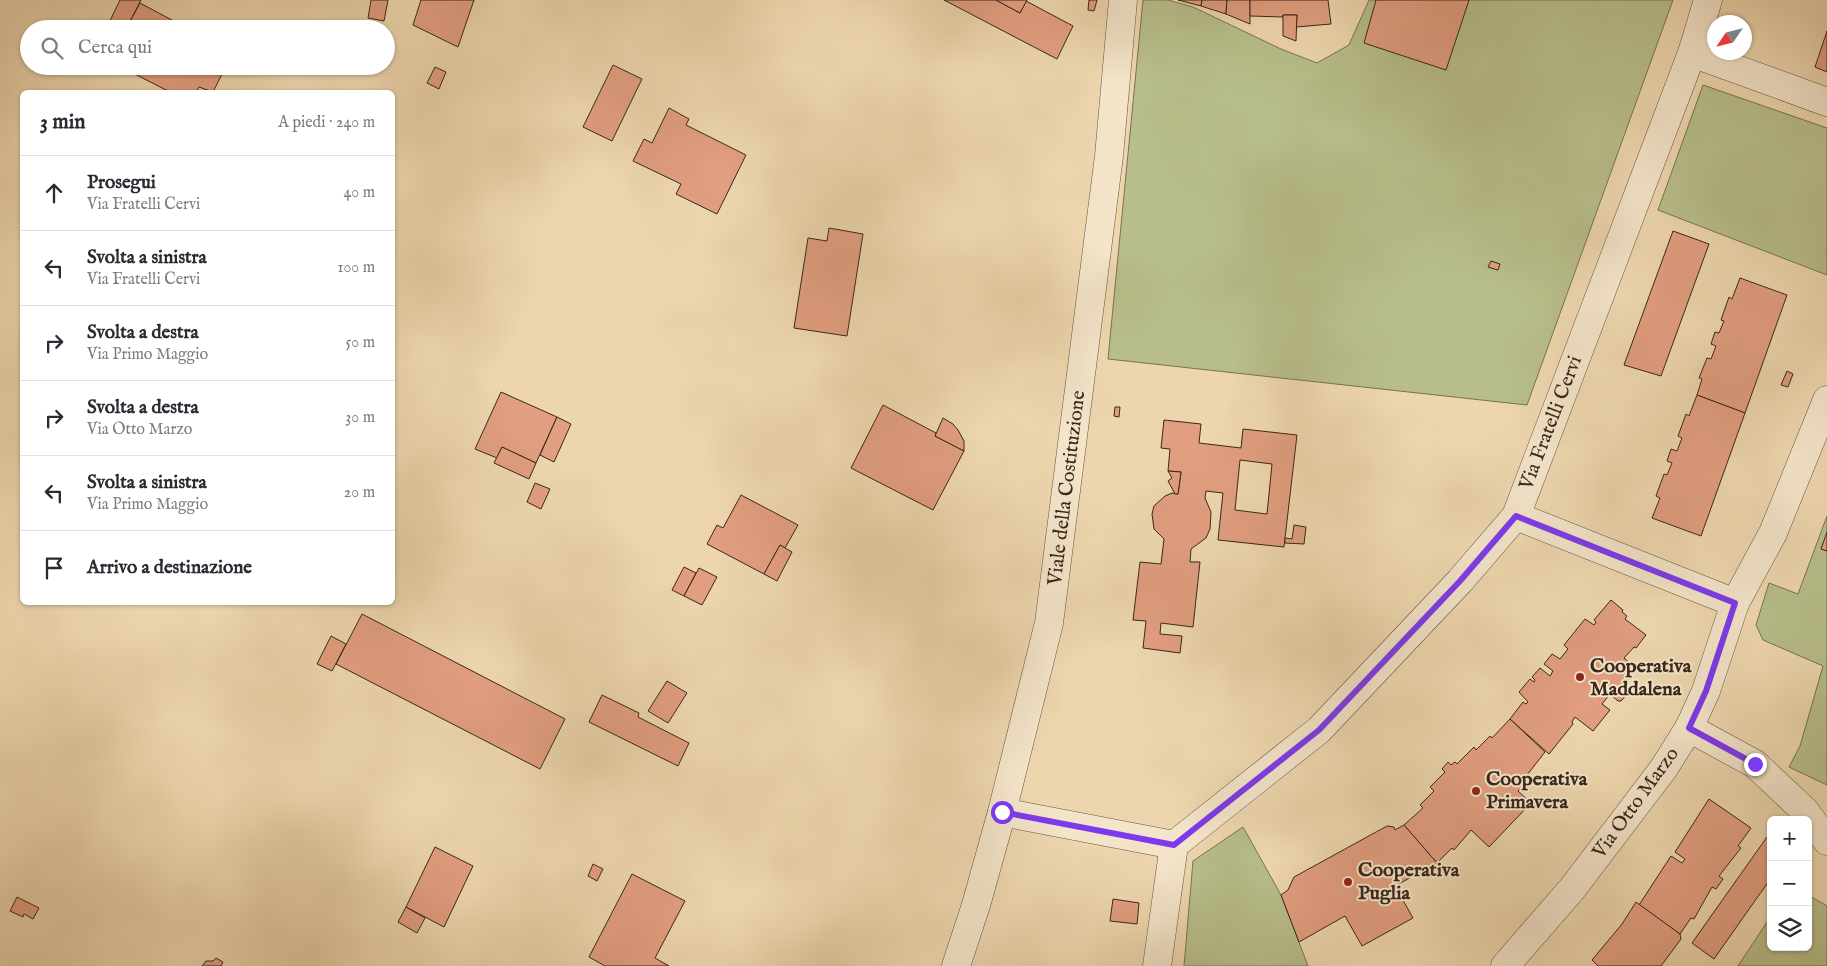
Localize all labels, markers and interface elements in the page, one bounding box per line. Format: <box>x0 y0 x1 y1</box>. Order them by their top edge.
north arrow <box>1707 15 1752 60</box>
search box <box>20 20 395 75</box>
icon: search <box>38 34 66 62</box>
text: Cerca qui <box>78 36 152 60</box>
text: 3 min <box>40 109 85 136</box>
text: A piedi · 240 m <box>278 113 375 133</box>
text: Prosegui <box>87 171 156 195</box>
icon: ahead <box>40 179 68 207</box>
text: 40 m <box>343 183 375 203</box>
text: Via Fratelli Cervi <box>87 195 200 215</box>
text: Svolta a sinistra <box>87 246 207 270</box>
icon: left <box>40 254 68 282</box>
text: 100 m <box>338 258 375 278</box>
text: Via Fratelli Cervi <box>87 270 200 290</box>
text: Svolta a destra <box>87 321 199 345</box>
icon: right <box>40 329 68 357</box>
text: 50 m <box>346 333 375 353</box>
text: Via Primo Maggio <box>87 345 208 365</box>
street label: Via Fratelli Cervi <box>1514 352 1588 495</box>
street label: Viale della Costituzione <box>1043 389 1091 588</box>
text: Svolta a destra <box>87 396 199 420</box>
icon: right <box>40 404 68 432</box>
text: 30 m <box>345 408 375 428</box>
text: Via Otto Marzo <box>87 420 192 440</box>
text: Svolta a sinistra <box>87 471 207 495</box>
icon: left <box>40 479 68 507</box>
text: 20 m <box>344 483 375 503</box>
text: Via Primo Maggio <box>87 495 208 515</box>
icon: arrive <box>40 554 68 582</box>
text: Arrivo a destinazione <box>87 556 252 580</box>
place label: Cooperativa Maddalena <box>1590 654 1692 702</box>
marker: Cooperativa Maddalena <box>1574 671 1586 683</box>
street label: Via Otto Marzo <box>1587 742 1685 864</box>
route end <box>1744 753 1767 776</box>
place label: Cooperativa Primavera <box>1486 767 1588 815</box>
marker: Cooperativa Primavera <box>1470 785 1482 797</box>
route start <box>991 801 1014 824</box>
map controls <box>1767 816 1812 951</box>
button: + <box>1767 816 1812 861</box>
place label: Cooperativa Puglia <box>1358 858 1460 906</box>
button: − <box>1767 861 1812 906</box>
marker: Cooperativa Puglia <box>1342 876 1354 888</box>
button: layers <box>1767 906 1812 951</box>

